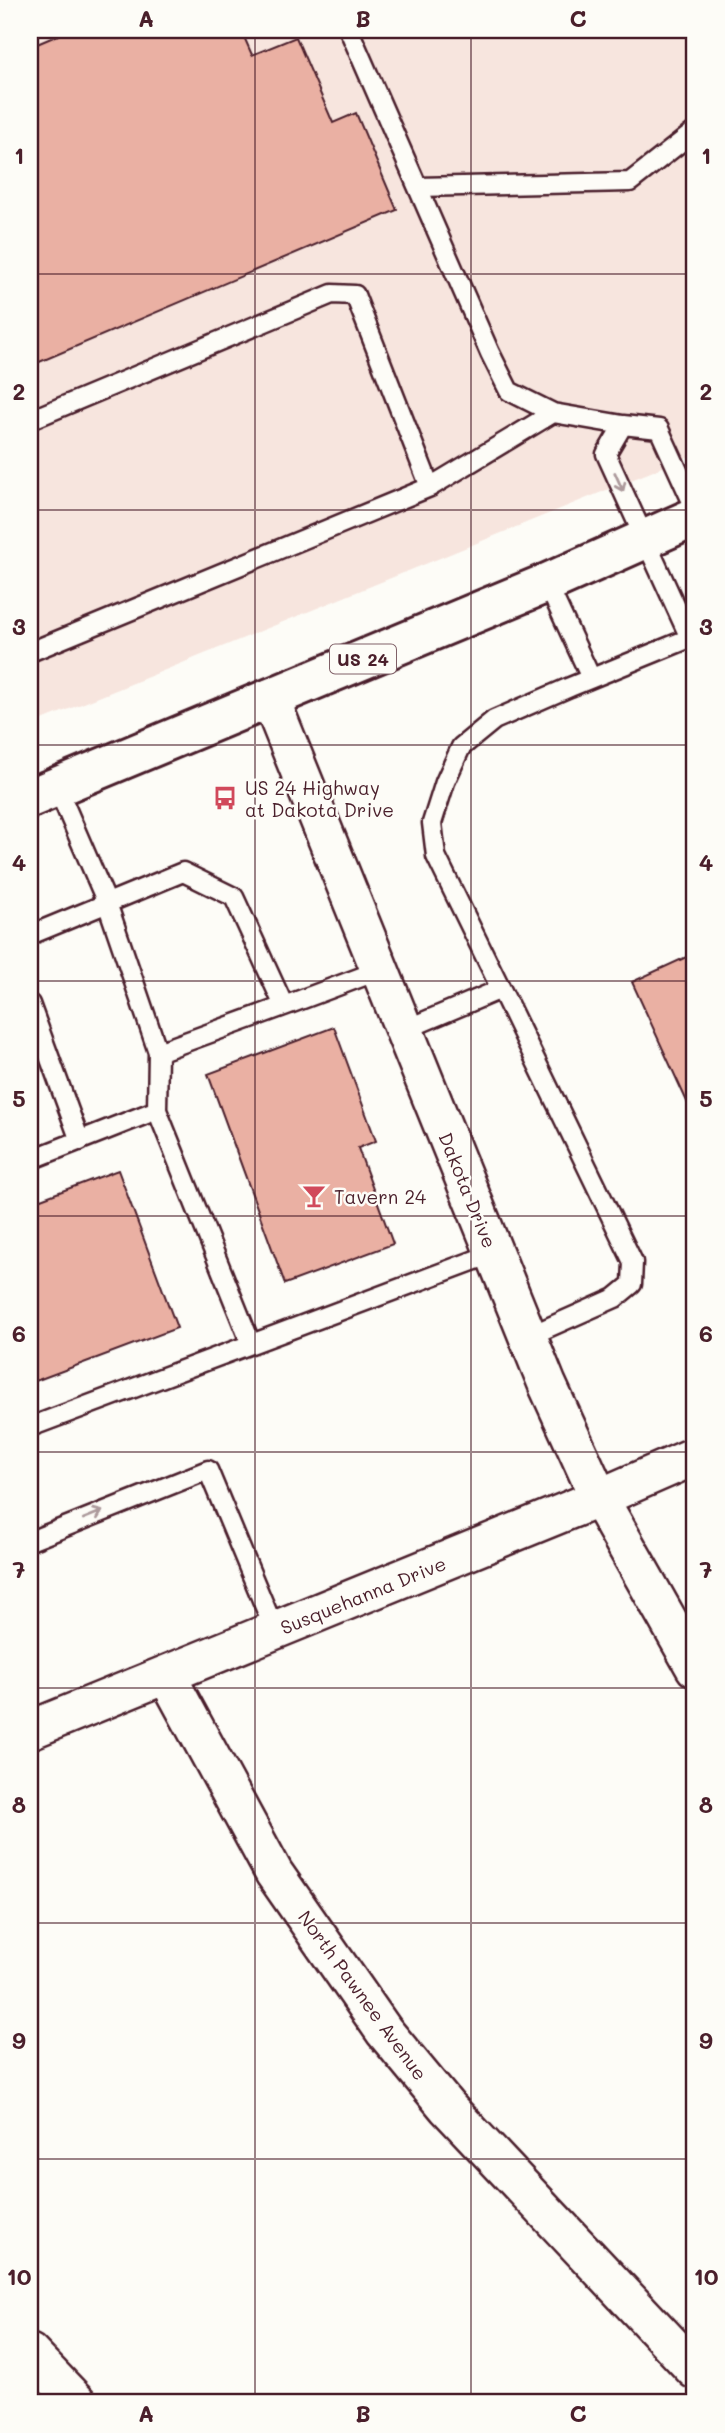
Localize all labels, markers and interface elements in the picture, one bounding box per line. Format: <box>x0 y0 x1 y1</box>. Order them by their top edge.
text: A <box>138 3 154 33</box>
text: B <box>355 3 371 33</box>
text: C <box>569 3 587 33</box>
text: 1 <box>14 140 24 170</box>
text: 1 <box>701 140 711 170</box>
text: 2 <box>13 376 25 406</box>
text: 2 <box>700 376 712 406</box>
one-way arrow <box>613 471 626 492</box>
text: 3 <box>12 611 26 641</box>
text: 3 <box>699 611 713 641</box>
road number: US 24 <box>330 644 396 674</box>
place label: US 24 Highway at Dakota Drive <box>245 775 394 822</box>
bus stop icon: US 24 Highway at Dakota Drive <box>211 784 239 812</box>
text: 4 <box>12 847 26 877</box>
text: 4 <box>699 847 713 877</box>
text: 5 <box>12 1083 26 1113</box>
text: 5 <box>699 1083 713 1113</box>
street label: Dakota Drive <box>433 1128 503 1252</box>
bar icon: Tavern 24 <box>300 1182 328 1210</box>
place label: Tavern 24 <box>334 1184 426 1209</box>
text: 6 <box>12 1318 26 1348</box>
text: 6 <box>699 1318 713 1348</box>
one-way arrow <box>82 1508 104 1521</box>
street label: Susquehanna Drive <box>277 1550 449 1640</box>
text: 7 <box>13 1554 26 1584</box>
text: 7 <box>700 1554 713 1584</box>
text: 8 <box>12 1789 26 1819</box>
text: 8 <box>699 1789 713 1819</box>
street label: North Pawnee Avenue <box>293 1905 433 2085</box>
text: 9 <box>12 2025 26 2055</box>
text: 9 <box>699 2025 713 2055</box>
text: 10 <box>7 2261 32 2291</box>
text: 10 <box>694 2261 719 2291</box>
text: A <box>138 2398 154 2428</box>
text: B <box>355 2398 371 2428</box>
text: C <box>569 2398 587 2428</box>

